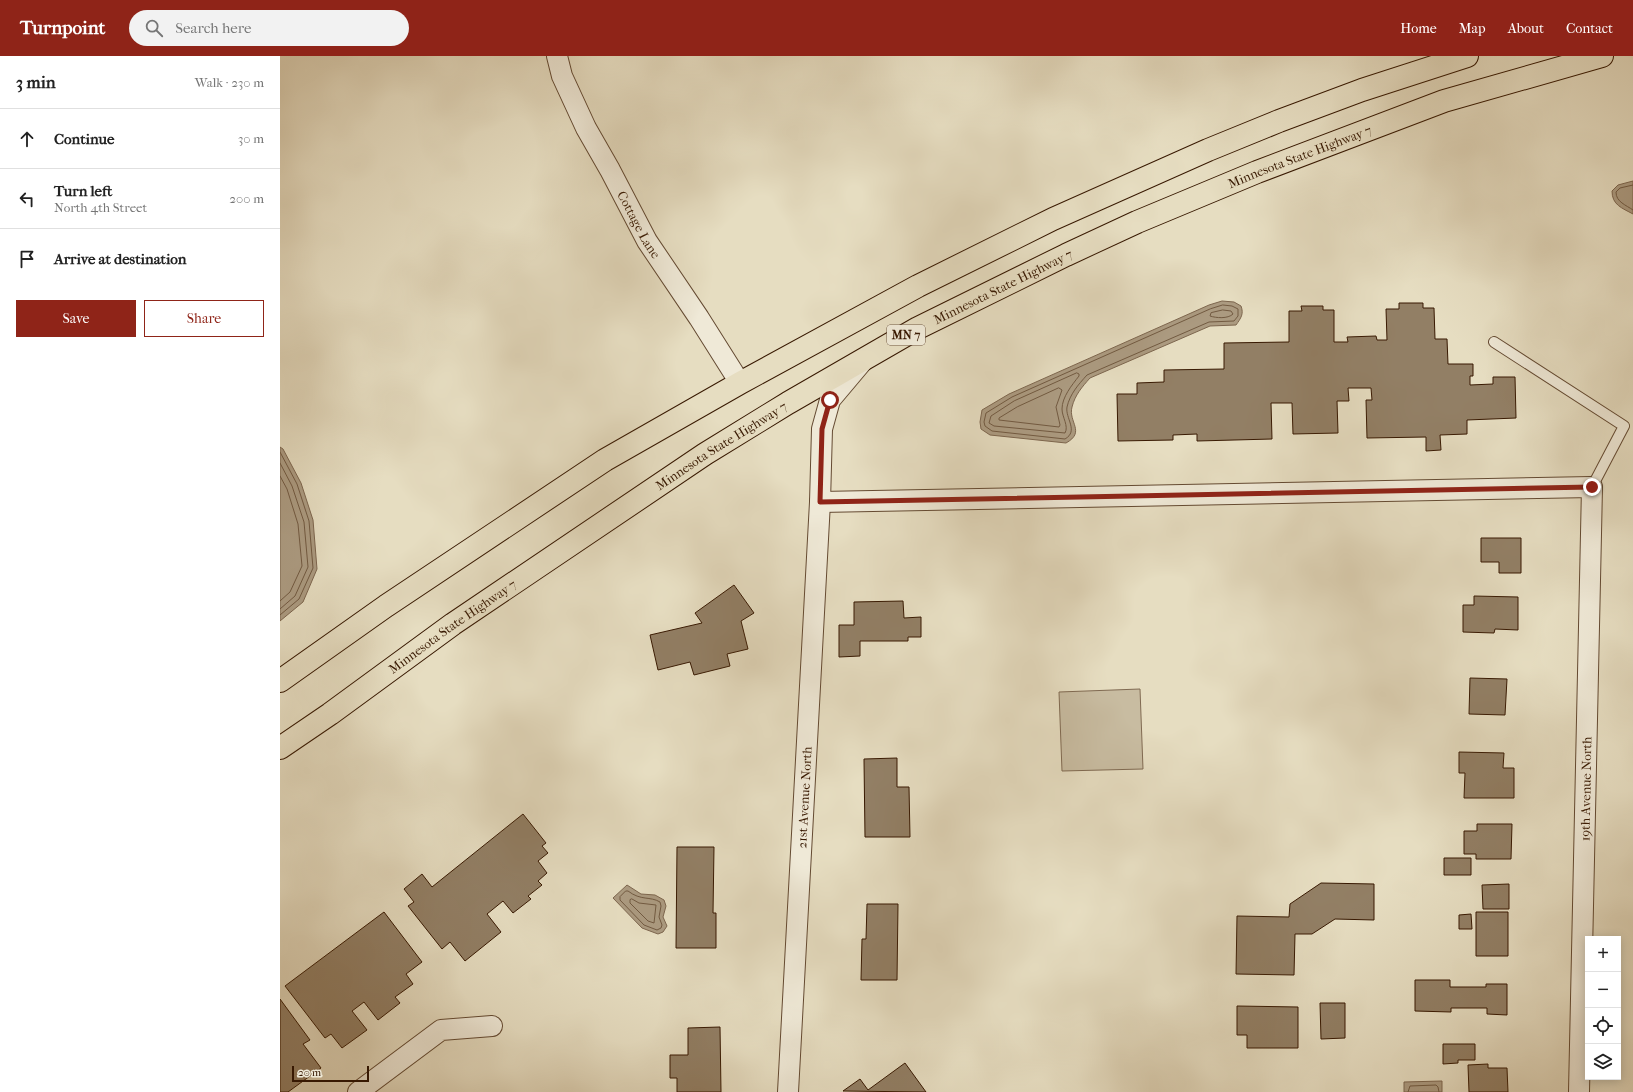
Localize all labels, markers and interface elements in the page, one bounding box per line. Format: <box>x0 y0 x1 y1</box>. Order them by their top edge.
search box <box>129 10 409 46</box>
text: Turnpoint <box>20 17 105 39</box>
icon: search <box>143 17 165 39</box>
text: Search here <box>175 19 251 37</box>
text: Home <box>1400 20 1437 37</box>
text: Map <box>1459 20 1486 37</box>
text: About <box>1508 20 1544 37</box>
text: Contact <box>1566 20 1613 37</box>
text: 3 min <box>16 72 56 92</box>
text: Walk · 230 m <box>195 75 264 90</box>
street label: Minnesota State Highway 7 <box>1225 122 1373 191</box>
icon: ahead <box>16 128 38 150</box>
text: Continue <box>54 130 114 148</box>
text: 30 m <box>238 131 264 146</box>
text: Turn left <box>54 182 112 200</box>
icon: left <box>16 188 38 210</box>
street label: Cottage Lane <box>615 188 664 261</box>
text: 200 m <box>229 191 264 206</box>
text: North 4th Street <box>54 200 147 215</box>
street label: Minnesota State Highway 7 <box>931 246 1075 327</box>
icon: arrive <box>16 248 38 270</box>
text: Arrive at destination <box>54 250 186 268</box>
button: Save <box>16 300 136 337</box>
button: Share <box>144 300 264 337</box>
road number: MN 7 <box>887 325 925 345</box>
route start <box>821 391 839 409</box>
street label: Minnesota State Highway 7 <box>653 398 789 493</box>
route end <box>1583 478 1601 496</box>
street label: Minnesota State Highway 7 <box>385 576 519 676</box>
street label: 19th Avenue North <box>1578 736 1594 841</box>
street label: 21st Avenue North <box>794 745 814 849</box>
map controls <box>1585 936 1621 1080</box>
button: + <box>1585 936 1621 972</box>
button: − <box>1585 972 1621 1008</box>
button: locate <box>1585 1008 1621 1044</box>
button: layers <box>1585 1044 1621 1080</box>
scale bar <box>292 1064 369 1083</box>
text: 20 m <box>298 1066 321 1079</box>

